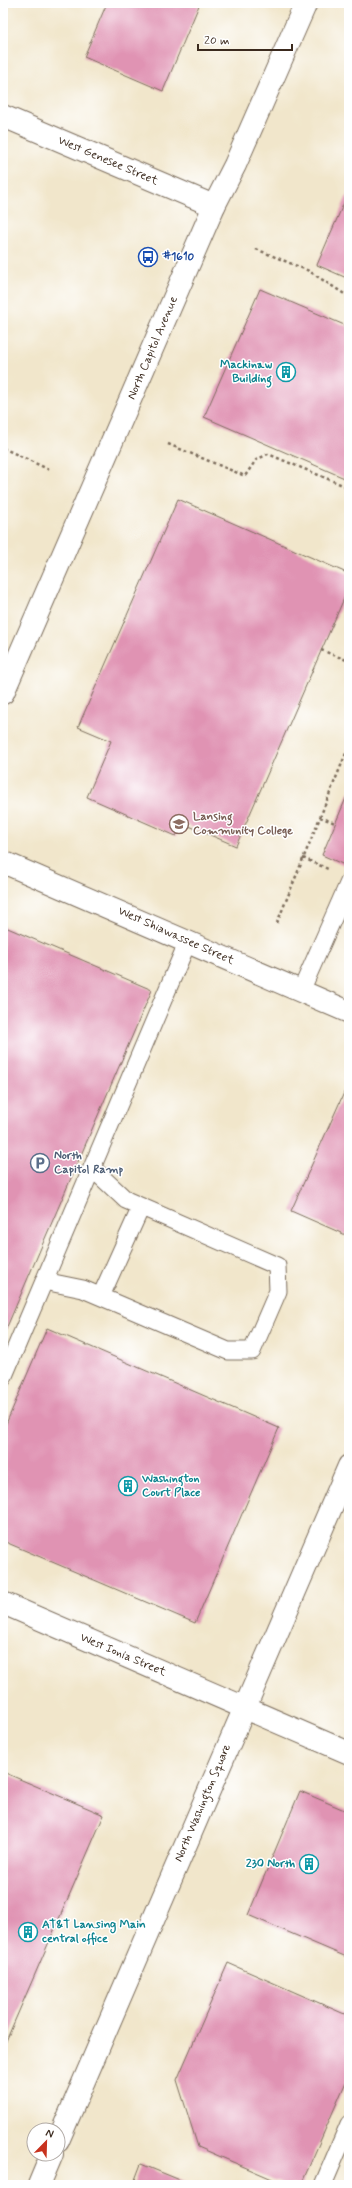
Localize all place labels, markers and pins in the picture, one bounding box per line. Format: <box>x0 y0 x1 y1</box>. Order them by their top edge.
bus stop icon: #1610 <box>137 246 159 268</box>
place label: #1610 <box>161 249 195 265</box>
place label: Mackinaw Building <box>220 357 272 388</box>
building icon: Mackinaw Building <box>275 361 297 383</box>
place label: Lansing Community College <box>193 809 293 839</box>
school or university icon: Lansing Community College <box>168 813 190 835</box>
place label: North Capitol Ramp <box>54 1148 124 1178</box>
parking icon: North Capitol Ramp <box>29 1152 51 1174</box>
place label: Washington Court Place <box>141 1471 201 1501</box>
building icon: Washington Court Place <box>117 1475 139 1497</box>
building icon: 230 North <box>298 1853 320 1875</box>
place label: 230 North <box>246 1856 295 1872</box>
place label: AT&T Lansing Main central office <box>42 1917 146 1947</box>
building icon: AT&T Lansing Main central office <box>17 1921 39 1943</box>

